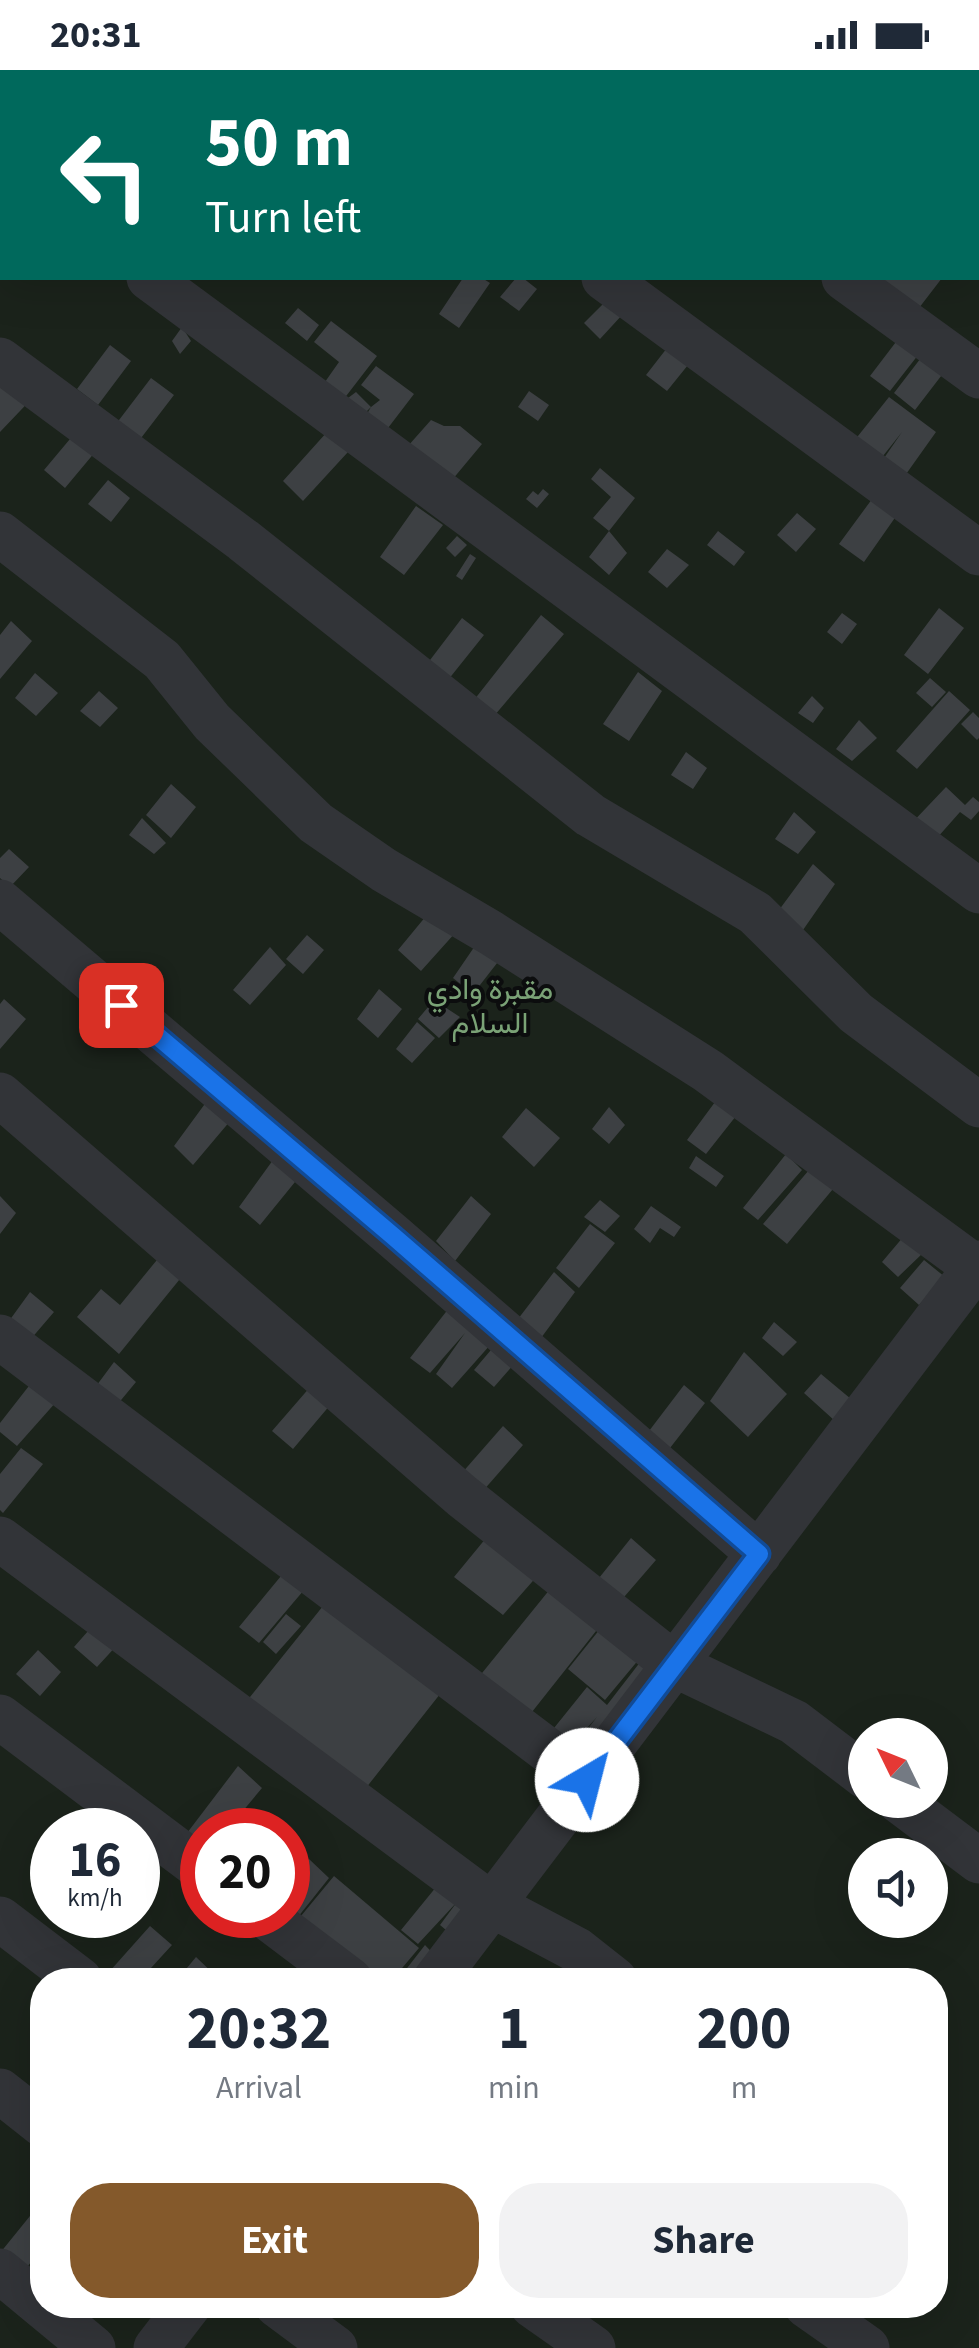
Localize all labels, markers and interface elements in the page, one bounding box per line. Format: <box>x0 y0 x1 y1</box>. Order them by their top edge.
text: 20:31 <box>50 8 142 62</box>
text: 50 m <box>205 93 353 193</box>
icon: left <box>40 110 170 240</box>
text: Turn left <box>205 186 361 250</box>
pin <box>79 963 164 1048</box>
park label: مقبرة وادي السلام <box>427 968 553 1045</box>
icon: arrive <box>94 978 149 1033</box>
north arrow <box>848 1718 948 1818</box>
map controls <box>848 1718 948 1938</box>
position arrow <box>535 1728 639 1832</box>
speed limit sign: 20 <box>180 1808 310 1938</box>
text: 16 <box>69 1825 121 1896</box>
button: sound <box>848 1838 948 1938</box>
text: km/h <box>67 1880 123 1916</box>
text: 20:32 <box>187 1987 331 2072</box>
text: 1 <box>498 1987 530 2072</box>
text: 200 <box>696 1987 791 2072</box>
text: Arrival <box>216 2065 302 2111</box>
text: min <box>488 2065 540 2111</box>
text: m <box>731 2065 757 2111</box>
button: Exit <box>70 2183 479 2298</box>
button: Share <box>499 2183 908 2298</box>

